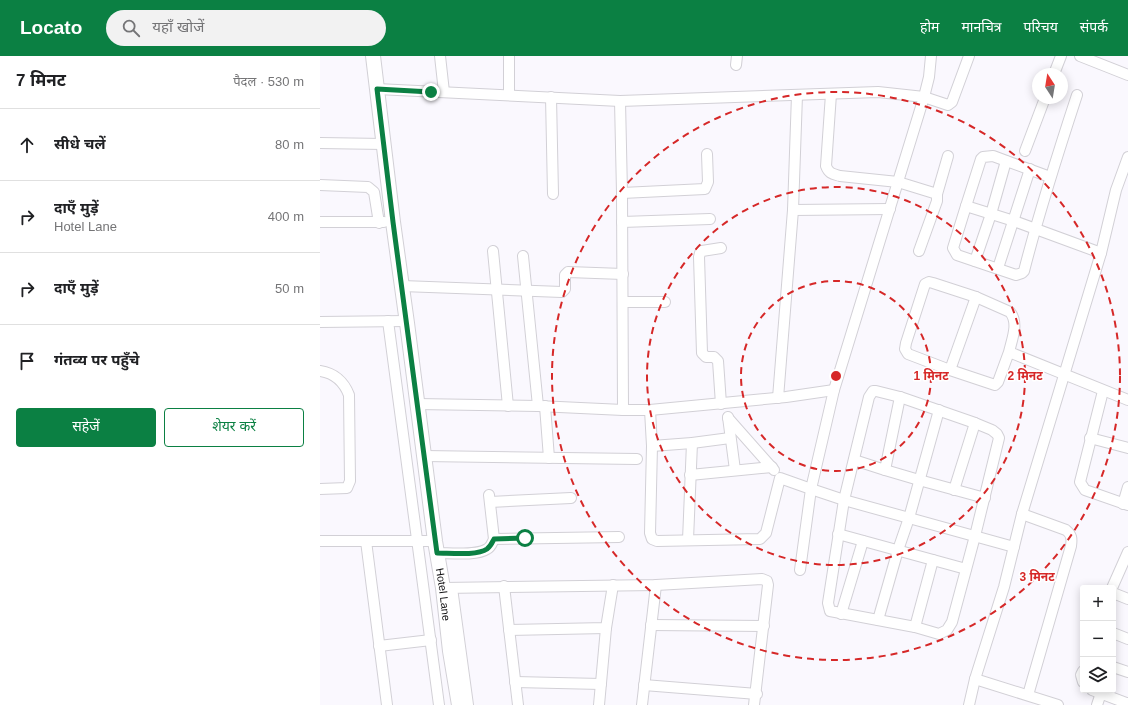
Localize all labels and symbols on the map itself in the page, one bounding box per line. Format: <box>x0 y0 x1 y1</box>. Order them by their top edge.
north arrow <box>1032 68 1068 104</box>
route end <box>422 83 440 101</box>
text: 1 मिनट <box>913 368 949 383</box>
text: 2 मिनट <box>1007 368 1043 383</box>
centre of rings <box>829 369 843 383</box>
route start <box>516 529 534 547</box>
street label: Hotel Lane <box>434 567 453 621</box>
text: 3 मिनट <box>1019 569 1055 584</box>

